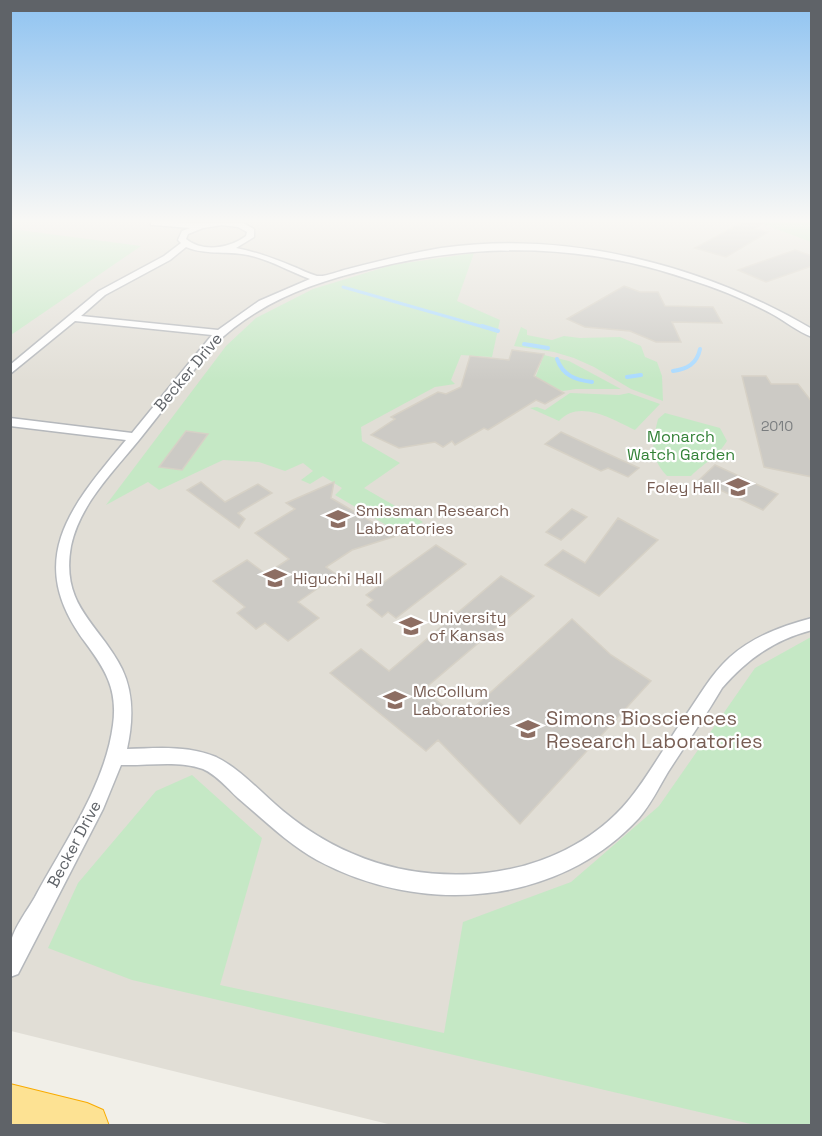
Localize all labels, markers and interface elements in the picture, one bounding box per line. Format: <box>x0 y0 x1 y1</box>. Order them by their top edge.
street label: Becker Drive <box>149 329 227 415</box>
house number: 2010 <box>761 417 793 435</box>
park label: Monarch Watch Garden <box>627 426 735 465</box>
school or university icon: Foley Hall <box>725 474 751 500</box>
place label: Foley Hall <box>647 477 720 498</box>
place label: Smissman Research Laboratories <box>356 500 509 539</box>
school or university icon: Smissman Research Laboratories <box>325 506 351 532</box>
school or university icon: Higuchi Hall <box>262 565 288 591</box>
place label: Higuchi Hall <box>293 568 382 589</box>
place label: University of Kansas <box>429 607 507 646</box>
school or university icon: University of Kansas <box>398 613 424 639</box>
place label: McCollum Laboratories <box>413 681 510 720</box>
school or university icon: McCollum Laboratories <box>382 687 408 713</box>
place label: Simons Biosciences Research Laboratories <box>546 705 763 754</box>
school or university icon: Simons Biosciences Research Laboratories <box>515 716 541 742</box>
street label: Becker Drive <box>42 797 106 891</box>

